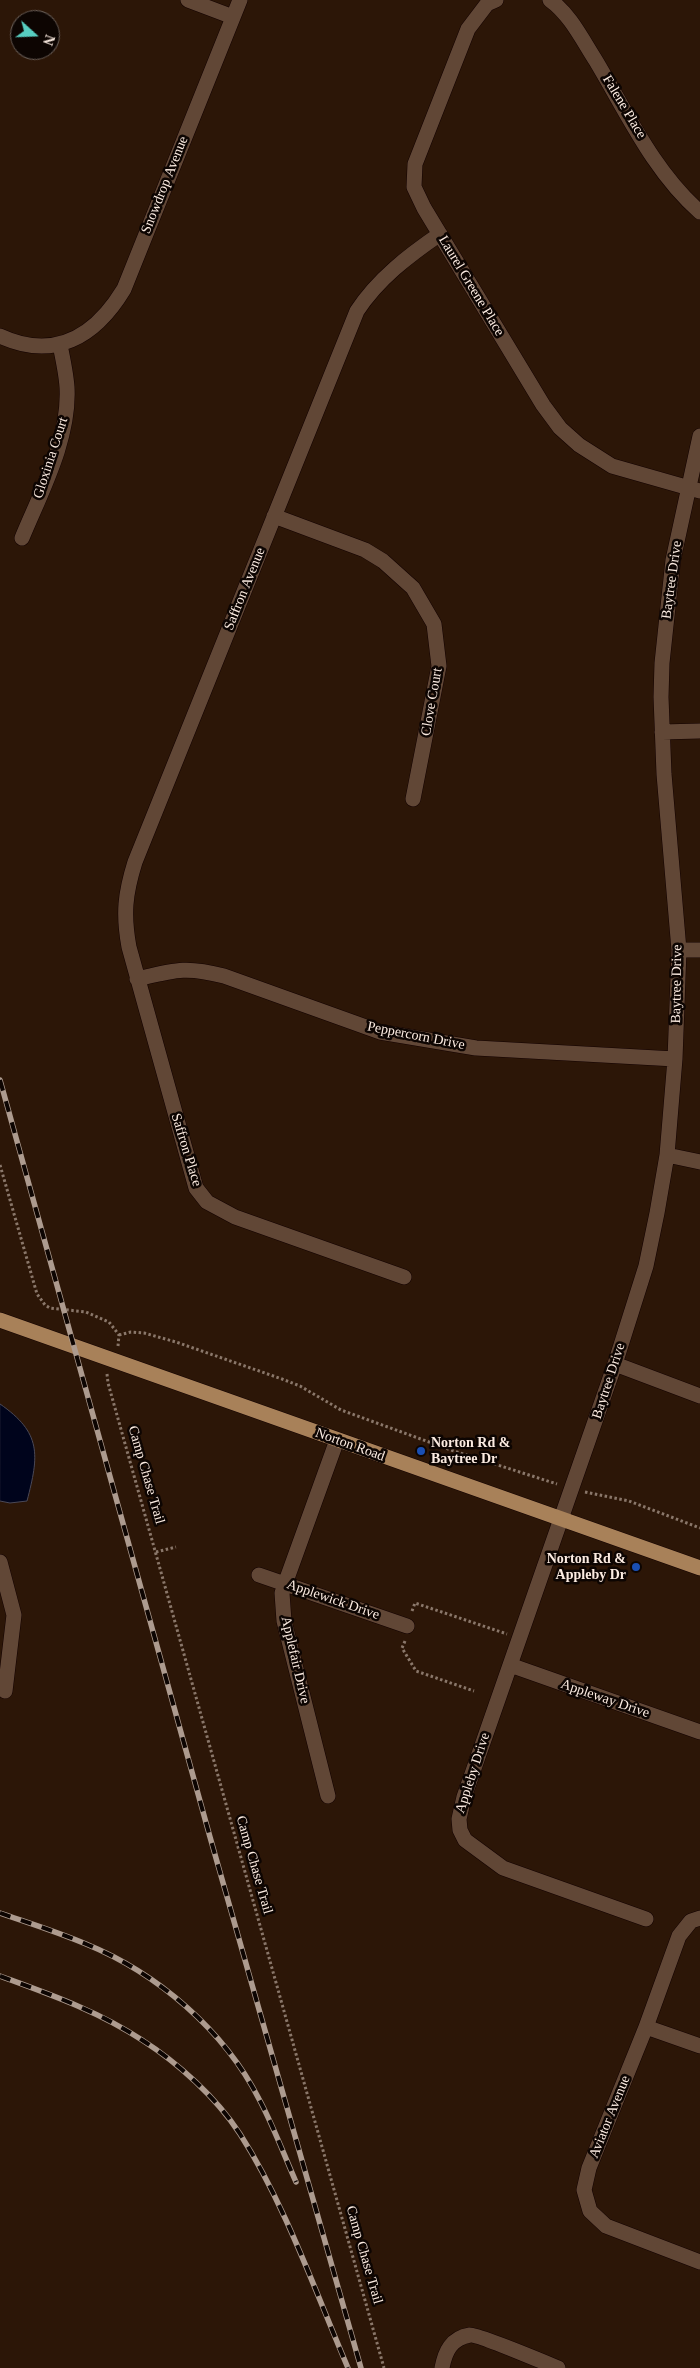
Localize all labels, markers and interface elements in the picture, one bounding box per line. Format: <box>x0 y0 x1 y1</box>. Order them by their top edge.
north arrow <box>10 10 60 60</box>
text: N <box>40 33 57 47</box>
street label: Falene Place <box>598 72 650 142</box>
street label: Snowdrop Avenue <box>138 134 192 236</box>
street label: Laurel Greene Place <box>434 233 508 339</box>
street label: Gloxinia Court <box>30 415 72 501</box>
street label: Baytree Drive <box>658 540 686 620</box>
street label: Saffron Avenue <box>221 545 269 633</box>
street label: Clove Court <box>418 667 446 737</box>
street label: Baytree Drive <box>668 944 686 1024</box>
street label: Peppercorn Drive <box>366 1018 466 1054</box>
street label: Saffron Place <box>167 1111 205 1189</box>
street label: Baytree Drive <box>589 1341 629 1421</box>
street label: Camp Chase Trail <box>124 1424 168 1526</box>
street label: Norton Road <box>313 1425 387 1465</box>
place label: Norton Rd & Baytree Dr <box>431 1435 510 1468</box>
marker: Norton Rd & Baytree Dr <box>415 1445 427 1457</box>
place label: Norton Rd & Appleby Dr <box>547 1551 626 1584</box>
marker: Norton Rd & Appleby Dr <box>630 1561 642 1573</box>
street label: Applewick Drive <box>285 1576 381 1624</box>
street label: Applefair Drive <box>277 1615 313 1705</box>
street label: Appleway Drive <box>558 1676 652 1722</box>
street label: Appleby Drive <box>452 1731 494 1815</box>
street label: Camp Chase Trail <box>232 1814 276 1916</box>
street label: Aviator Avenue <box>586 2073 634 2161</box>
street label: Camp Chase Trail <box>342 2204 386 2306</box>

